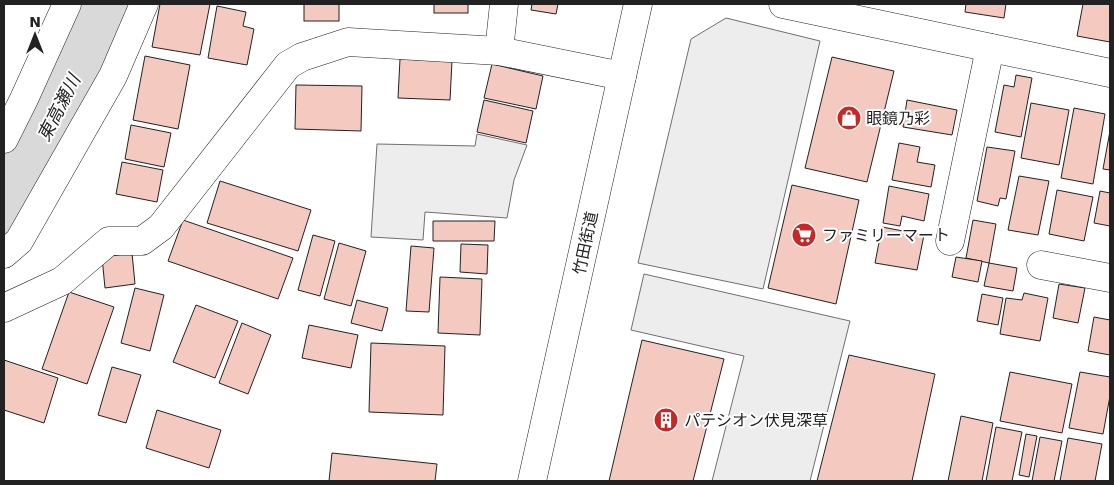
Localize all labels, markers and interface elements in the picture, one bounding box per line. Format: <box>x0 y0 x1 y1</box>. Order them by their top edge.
north arrow <box>10 10 60 60</box>
text: N <box>29 14 41 30</box>
water label: 東高瀬川 <box>33 69 85 145</box>
shop icon: 眼鏡乃彩 <box>836 105 862 131</box>
place label: 眼鏡乃彩 <box>866 109 930 128</box>
street label: 竹田街道 <box>570 210 601 276</box>
supermarket icon: ファミリーマート <box>791 222 817 248</box>
place label: ファミリーマート <box>822 226 950 245</box>
building icon: パテシオン伏見深草 <box>653 407 679 433</box>
place label: パテシオン伏見深草 <box>684 411 828 430</box>

